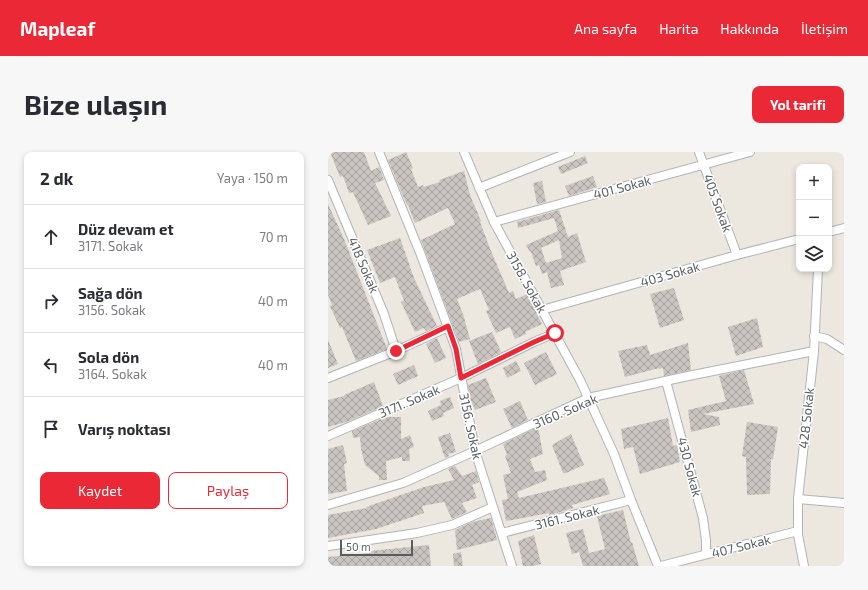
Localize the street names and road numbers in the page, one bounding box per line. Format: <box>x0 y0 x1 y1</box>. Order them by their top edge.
street label: 401 Sokak <box>591 172 653 202</box>
street label: 405 Sokak <box>700 172 736 235</box>
street label: 418 Sokak <box>345 235 383 296</box>
street label: 3158. Sokak <box>503 248 551 316</box>
street label: 403 Sokak <box>638 258 702 290</box>
street label: 3171. Sokak <box>376 381 442 421</box>
street label: 428 Sokak <box>795 386 817 449</box>
street label: 3160. Sokak <box>530 390 600 432</box>
street label: 3156. Sokak <box>456 391 486 461</box>
street label: 430 Sokak <box>674 435 706 499</box>
street label: 3161. Sokak <box>533 501 601 533</box>
street label: 407 Sokak <box>710 531 773 561</box>

